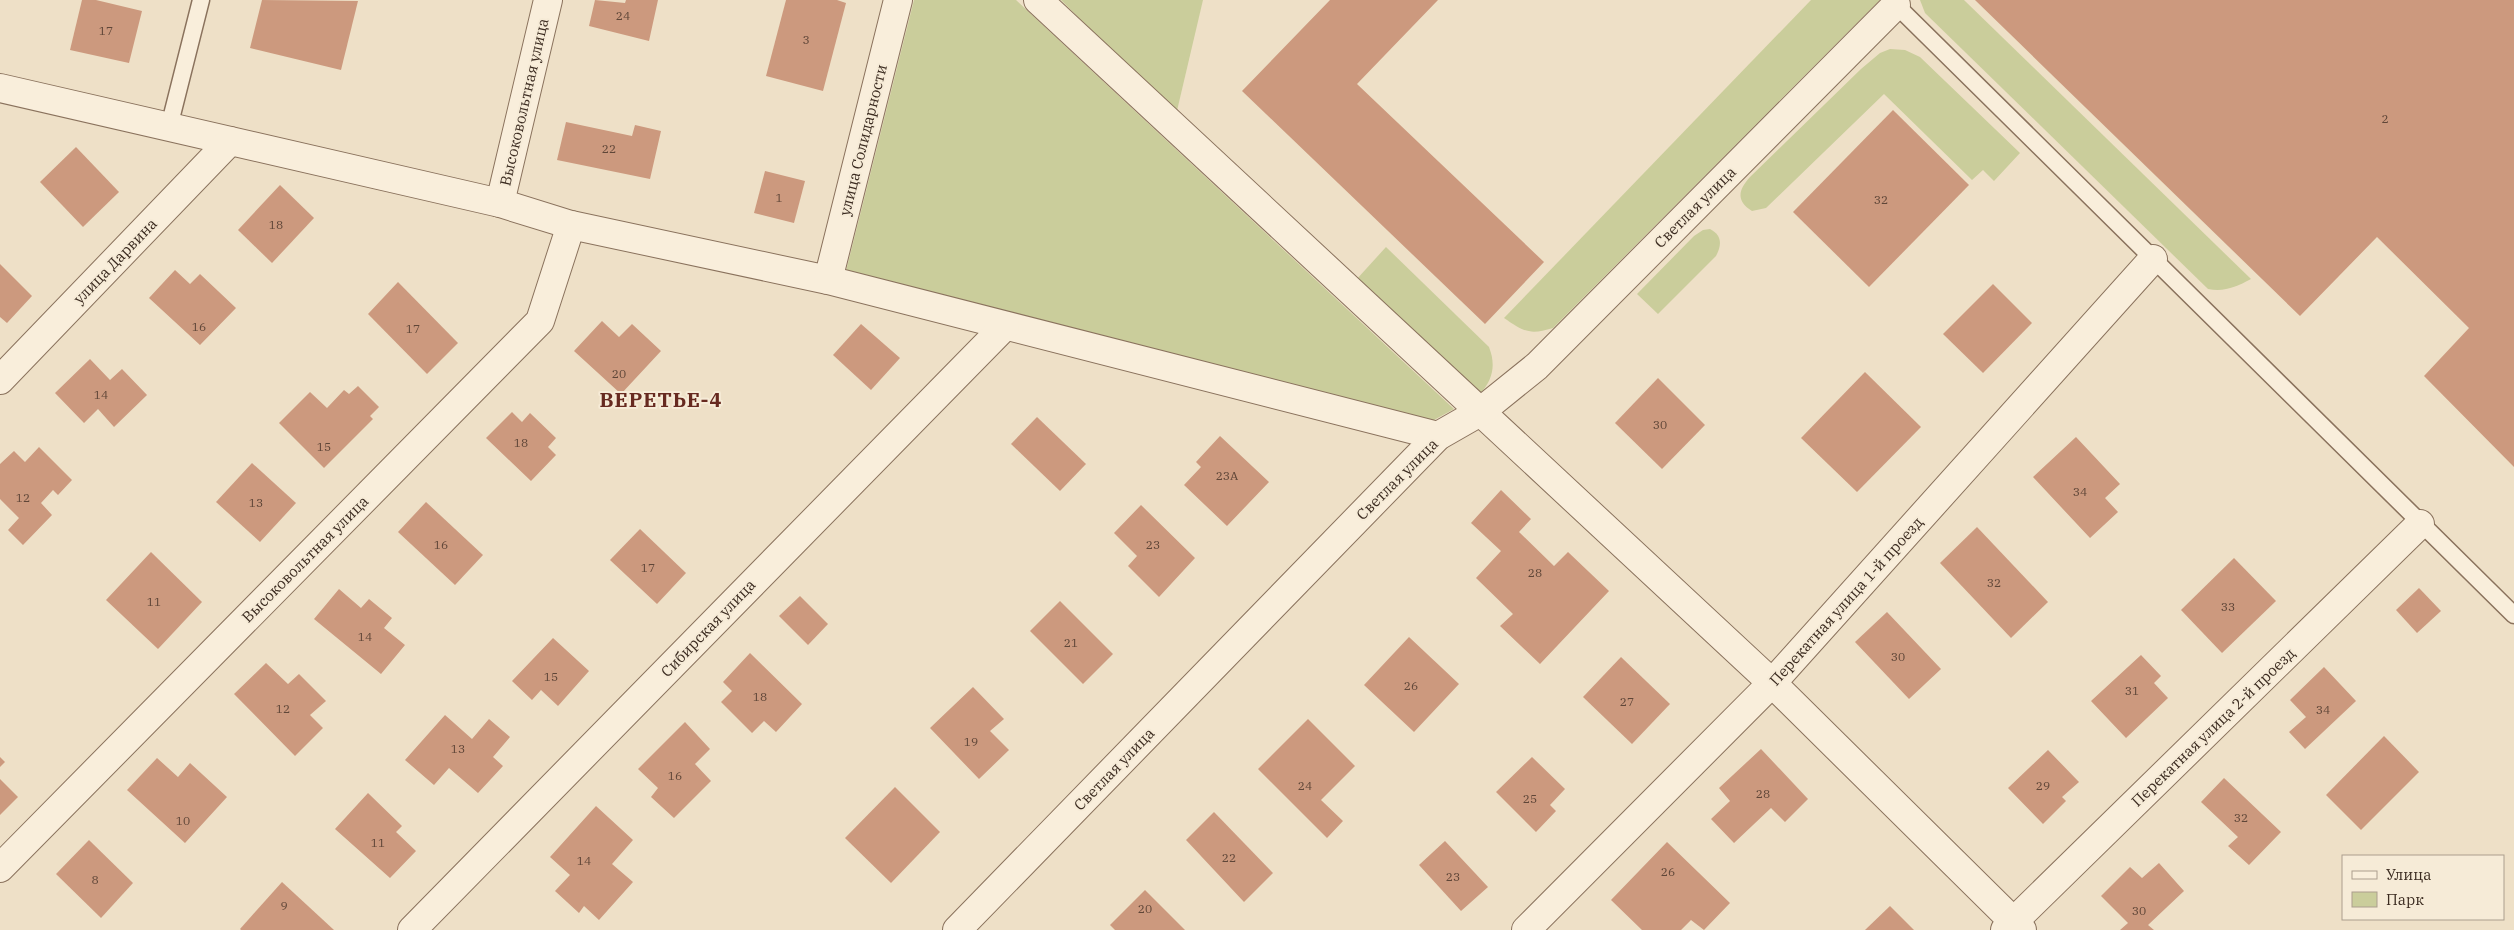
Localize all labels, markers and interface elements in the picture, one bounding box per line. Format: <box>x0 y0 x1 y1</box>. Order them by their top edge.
house number: 24 <box>616 8 630 23</box>
street label: Высоковольтная улица <box>495 16 553 188</box>
house number: 17 <box>99 23 113 38</box>
house number: 3 <box>802 32 810 47</box>
street label: улица Солидарности <box>835 62 891 218</box>
house number: 2 <box>2381 111 2389 126</box>
house number: 22 <box>602 141 616 156</box>
street label: Светлая улица <box>1650 162 1740 252</box>
house number: 1 <box>775 190 783 205</box>
house number: 32 <box>1874 192 1888 207</box>
street label: улица Дарвина <box>69 214 161 308</box>
house number: 18 <box>269 217 283 232</box>
house number: 16 <box>192 319 206 334</box>
house number: 17 <box>406 321 420 336</box>
house number: 20 <box>612 366 626 381</box>
district label: ВЕРЕТЬЕ-4 <box>599 386 723 413</box>
house number: 14 <box>94 387 108 402</box>
house number: 30 <box>1653 417 1667 432</box>
street label: Светлая улица <box>1352 434 1442 524</box>
house number: 18 <box>514 435 528 450</box>
house number: 15 <box>317 439 331 454</box>
house number: 23А <box>1216 468 1239 483</box>
house number: 34 <box>2073 484 2087 499</box>
house number: 12 <box>16 490 30 505</box>
street label: Высоковольтная улица <box>238 492 372 626</box>
house number: 13 <box>249 495 263 510</box>
street label: Перекатная улица 1-й проезд <box>1765 513 1927 689</box>
house number: 16 <box>434 537 448 552</box>
house number: 23 <box>1146 537 1160 552</box>
house number: 17 <box>641 560 655 575</box>
house number: 28 <box>1528 565 1542 580</box>
street label: Сибирская улица <box>657 575 759 681</box>
house number: 32 <box>1987 575 2001 590</box>
house number: 11 <box>147 594 161 609</box>
house number: 33 <box>2221 599 2235 614</box>
house number: 14 <box>358 629 372 644</box>
house number: 21 <box>1064 635 1078 650</box>
street label: Перекатная улица 2-й проезд <box>2127 644 2299 810</box>
house number: 30 <box>1891 649 1905 664</box>
house number: 15 <box>544 669 558 684</box>
house number: 26 <box>1404 678 1418 693</box>
house number: 31 <box>2125 683 2139 698</box>
house number: 18 <box>753 689 767 704</box>
house number: 27 <box>1620 694 1634 709</box>
house number: 12 <box>276 701 290 716</box>
house number: 34 <box>2316 702 2330 717</box>
street label: Светлая улица <box>1070 724 1158 814</box>
house number: 19 <box>964 734 978 749</box>
house number: 13 <box>451 741 465 756</box>
house number: 16 <box>668 768 682 783</box>
house number: 24 <box>1298 778 1312 793</box>
house number: 29 <box>2036 778 2050 793</box>
house number: 28 <box>1756 786 1770 801</box>
house number: 25 <box>1523 791 1537 806</box>
house number: 32 <box>2234 810 2248 825</box>
house number: 10 <box>176 813 190 828</box>
house number: 11 <box>371 835 385 850</box>
house number: 22 <box>1222 850 1236 865</box>
house number: 14 <box>577 853 591 868</box>
legend <box>2342 855 2504 920</box>
house number: 26 <box>1661 864 1675 879</box>
text: Улица <box>2386 865 2431 884</box>
house number: 23 <box>1446 869 1460 884</box>
house number: 8 <box>91 872 99 887</box>
text: Парк <box>2386 890 2424 909</box>
house number: 9 <box>280 898 288 913</box>
house number: 20 <box>1138 901 1152 916</box>
house number: 30 <box>2132 903 2146 918</box>

